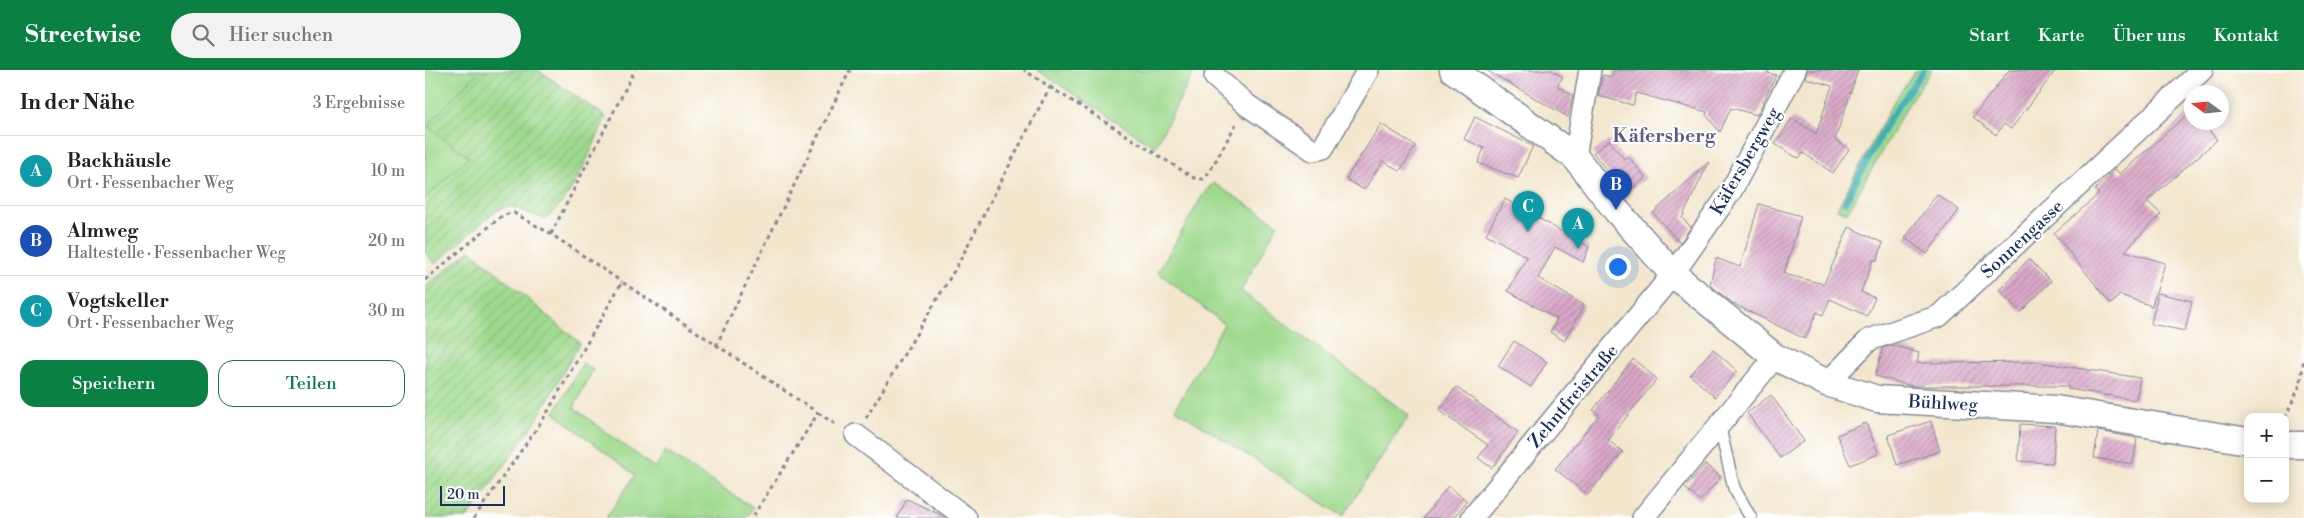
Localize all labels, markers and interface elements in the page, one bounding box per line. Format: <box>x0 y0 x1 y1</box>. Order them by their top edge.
search box <box>171 13 521 58</box>
text: Streetwise <box>25 20 141 50</box>
icon: search <box>189 21 217 49</box>
text: Hier suchen <box>229 23 333 47</box>
text: Start <box>1969 24 2010 47</box>
text: Karte <box>2038 24 2085 47</box>
text: Über uns <box>2113 24 2186 47</box>
text: Kontakt <box>2214 24 2279 47</box>
north arrow <box>2184 85 2229 130</box>
text: In der Nähe <box>20 90 135 116</box>
text: 3 Ergebnisse <box>313 93 405 113</box>
street label: Käfersbergweg <box>1705 103 1786 219</box>
district label: Käfersberg <box>1613 124 1717 148</box>
text: Backhäusle <box>67 149 171 173</box>
text: A <box>30 161 42 181</box>
text: 10 m <box>371 161 405 181</box>
pin: B <box>1600 169 1632 210</box>
text: Ort · Fessenbacher Weg <box>67 173 234 193</box>
pin: C <box>1512 191 1544 232</box>
street label: Sonnengasse <box>1976 195 2069 284</box>
pin: A <box>1562 208 1594 249</box>
text: Almweg <box>67 219 138 243</box>
text: B <box>30 231 42 251</box>
text: 20 m <box>368 231 405 251</box>
text: Haltestelle · Fessenbacher Weg <box>67 243 286 263</box>
your location <box>1605 254 1631 280</box>
text: Vogtskeller <box>67 289 169 313</box>
text: C <box>30 301 42 321</box>
text: 30 m <box>368 301 405 321</box>
text: Ort · Fessenbacher Weg <box>67 313 234 333</box>
street label: Zehntfreistraße <box>1523 340 1623 453</box>
button: Speichern <box>20 360 208 407</box>
button: Teilen <box>218 360 405 407</box>
street label: Bühlweg <box>1907 390 1979 417</box>
map controls <box>2244 413 2289 503</box>
button: + <box>2244 413 2289 458</box>
button: − <box>2244 458 2289 503</box>
scale bar <box>440 483 505 506</box>
text: 20 m <box>447 486 479 504</box>

